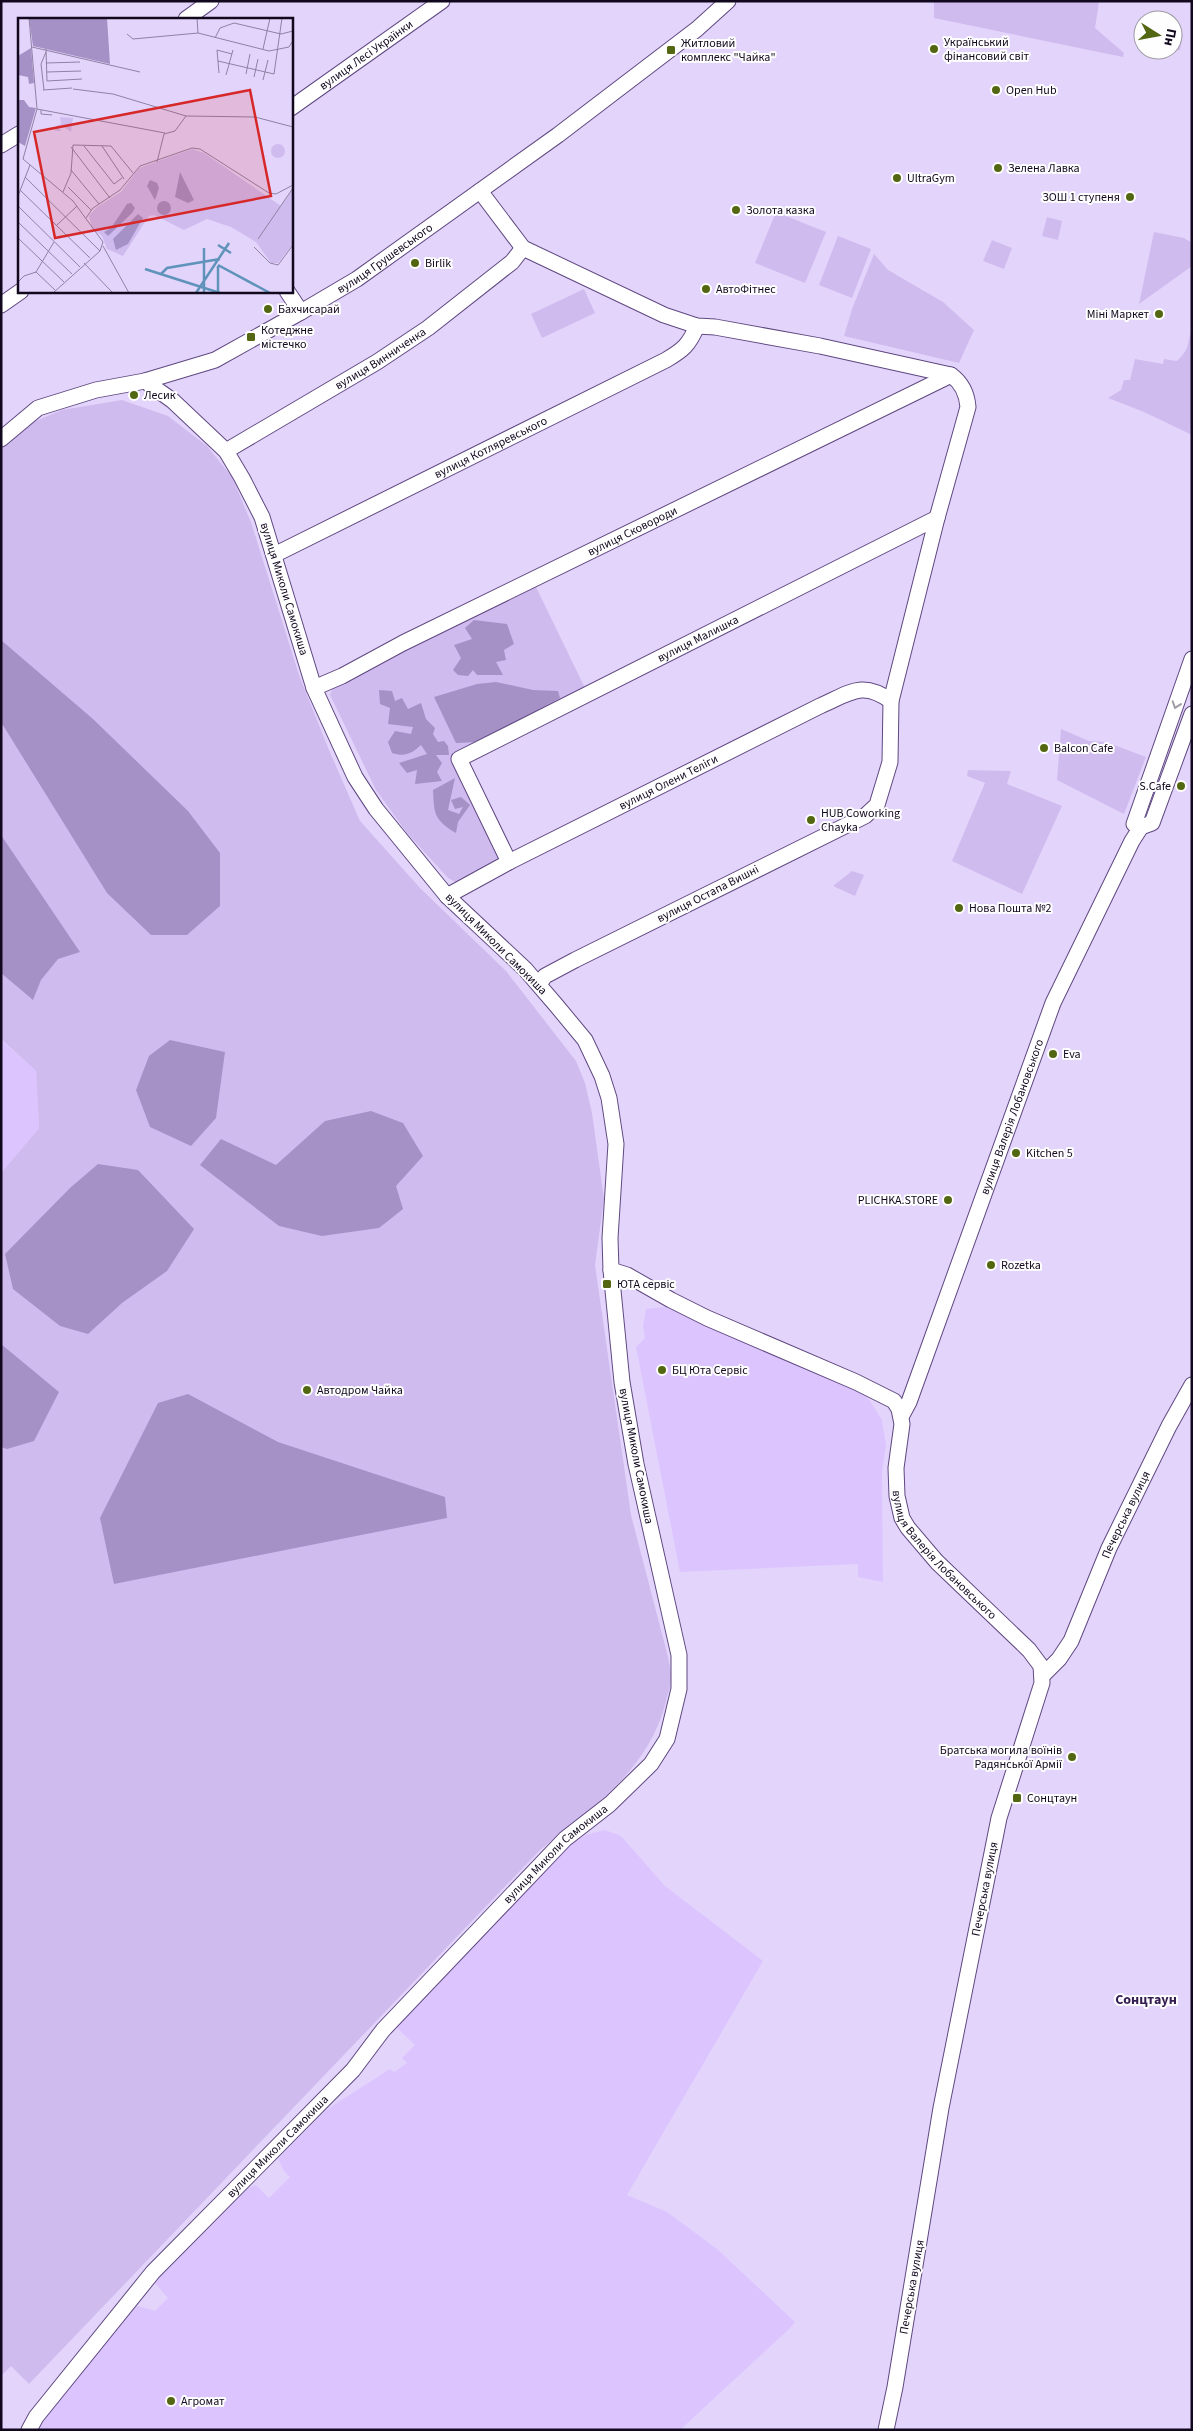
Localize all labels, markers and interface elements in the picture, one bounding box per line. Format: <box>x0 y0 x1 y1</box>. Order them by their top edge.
north arrow <box>1133 10 1183 60</box>
street label: вулиця Лесі Українки <box>316 16 416 94</box>
inset map <box>18 18 292 292</box>
text: Пн <box>1158 27 1181 48</box>
place label: Український фінансовий світ <box>944 34 1030 65</box>
place label: Житловий комплекс "Чайка" <box>681 35 776 66</box>
marker: Український фінансовий світ <box>928 43 940 55</box>
marker: Житловий комплекс "Чайка" <box>665 44 677 56</box>
place label: Open Hub <box>1006 82 1057 99</box>
marker: Open Hub <box>990 84 1002 96</box>
place label: Зелена Лавка <box>1008 160 1080 177</box>
marker: Зелена Лавка <box>992 162 1004 174</box>
place label: UltraGym <box>907 170 955 187</box>
marker: UltraGym <box>891 172 903 184</box>
place label: ЗОШ 1 ступеня <box>1042 189 1120 206</box>
marker: ЗОШ 1 ступеня <box>1124 191 1136 203</box>
place label: Золота казка <box>746 202 815 219</box>
marker: Золота казка <box>730 204 742 216</box>
street label: вулиця Грушевського <box>334 219 436 297</box>
place label: Birlik <box>425 255 451 272</box>
marker: Birlik <box>409 257 421 269</box>
place label: АвтоФітнес <box>716 281 776 298</box>
marker: АвтоФітнес <box>700 283 712 295</box>
place label: Бахчисарай <box>278 301 340 318</box>
marker: Бахчисарай <box>262 303 274 315</box>
place label: Міні Маркет <box>1087 306 1149 323</box>
marker: Міні Маркет <box>1153 308 1165 320</box>
place label: Котеджне містечко <box>261 322 313 353</box>
street label: вулиця Винниченка <box>332 323 429 394</box>
marker: Котеджне містечко <box>245 331 257 343</box>
place label: Лесик <box>144 387 176 404</box>
marker: Лесик <box>128 389 140 401</box>
street label: вулиця Котляревського <box>431 412 550 482</box>
street label: вулиця Сковороди <box>584 502 680 560</box>
street label: вулиця Миколи Самокиша <box>256 521 312 657</box>
street label: вулиця Малишка <box>654 611 741 666</box>
one-way arrow <box>1172 700 1182 709</box>
place label: Balcon Cafe <box>1054 740 1113 757</box>
marker: Balcon Cafe <box>1038 742 1050 754</box>
street label: вулиця Олени Теліги <box>616 750 721 814</box>
place label: S.Cafe <box>1139 778 1171 795</box>
marker: S.Cafe <box>1175 780 1187 792</box>
place label: HUB Coworking Chayka <box>821 805 900 836</box>
marker: HUB Coworking Chayka <box>805 814 817 826</box>
street label: вулиця Остапа Вишні <box>654 861 762 927</box>
street label: вулиця Миколи Самокиша <box>441 889 551 999</box>
place label: Нова Пошта №2 <box>969 900 1052 917</box>
marker: Нова Пошта №2 <box>953 902 965 914</box>
street label: вулиця Валерія Лобановського <box>976 1037 1048 1197</box>
place label: Eva <box>1063 1046 1081 1063</box>
marker: Eva <box>1047 1048 1059 1060</box>
place label: Kitchen 5 <box>1026 1145 1073 1162</box>
marker: Kitchen 5 <box>1010 1147 1022 1159</box>
place label: PLICHKA.STORE <box>858 1192 938 1209</box>
marker: PLICHKA.STORE <box>942 1194 954 1206</box>
place label: Rozetka <box>1001 1257 1041 1274</box>
marker: Rozetka <box>985 1259 997 1271</box>
place label: ЮТА сервіс <box>617 1276 675 1293</box>
marker: ЮТА сервіс <box>601 1278 613 1290</box>
place label: БЦ Юта Сервіс <box>672 1362 748 1379</box>
marker: БЦ Юта Сервіс <box>656 1364 668 1376</box>
place label: Автодром Чайка <box>317 1382 403 1399</box>
marker: Автодром Чайка <box>301 1384 313 1396</box>
street label: вулиця Миколи Самокиша <box>614 1387 658 1525</box>
street label: Печерська вулиця <box>1097 1468 1154 1561</box>
street label: вулиця Валерія Лобановського <box>888 1490 1001 1623</box>
place label: Братська могила воїнів Радянської Армії <box>940 1742 1062 1773</box>
marker: Братська могила воїнів Радянської Армії <box>1066 1751 1078 1763</box>
place label: Сонцтаун <box>1027 1790 1077 1807</box>
marker: Сонцтаун <box>1011 1792 1023 1804</box>
street label: вулиця Миколи Самокиша <box>499 1800 611 1907</box>
street label: Печерська вулиця <box>968 1840 1002 1938</box>
district label: Сонцтаун <box>1115 1990 1177 2010</box>
street label: вулиця Миколи Самокиша <box>223 2091 332 2201</box>
street label: Печерська вулиця <box>895 2238 929 2336</box>
place label: Агромат <box>181 2393 225 2410</box>
marker: Агромат <box>165 2395 177 2407</box>

